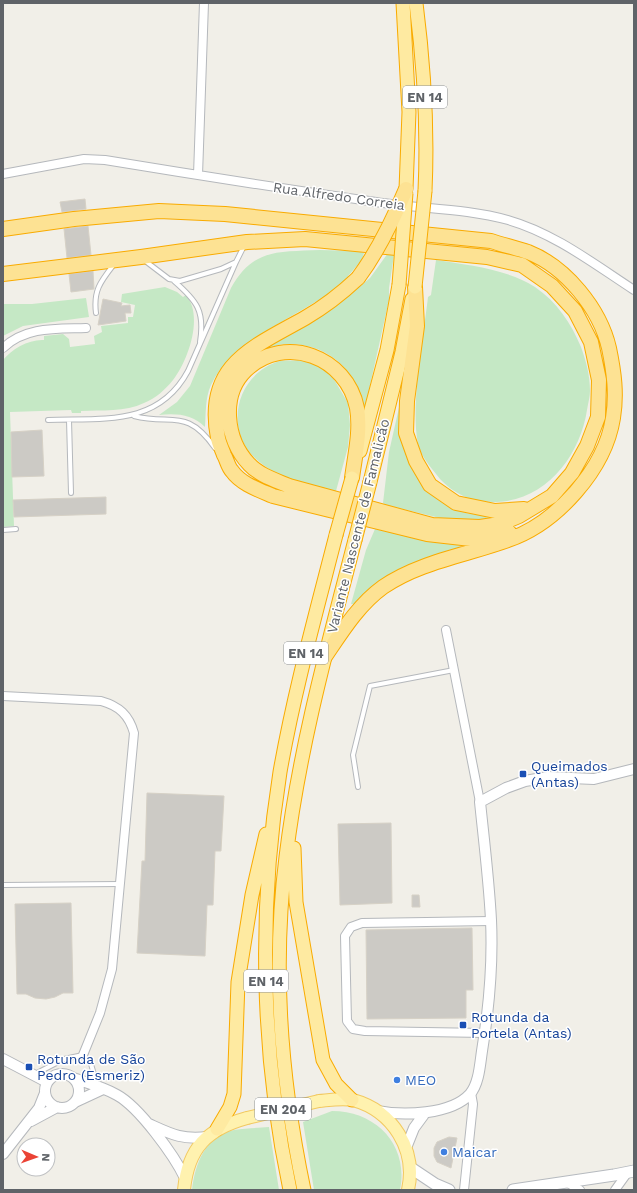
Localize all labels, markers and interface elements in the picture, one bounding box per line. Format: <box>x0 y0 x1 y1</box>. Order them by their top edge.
road number: EN 14 <box>403 86 447 108</box>
street label: Rua Alfredo Correia <box>272 179 406 213</box>
street label: Variante Nascente de Famalicão <box>324 417 392 635</box>
road number: EN 14 <box>284 642 328 664</box>
place label: Queimados (Antas) <box>531 758 608 790</box>
marker: Queimados (Antas) <box>518 769 528 779</box>
road number: EN 14 <box>244 970 288 992</box>
place label: Rotunda da Portela (Antas) <box>471 1009 572 1041</box>
marker: Rotunda da Portela (Antas) <box>458 1020 468 1030</box>
place label: Rotunda de São Pedro (Esmeriz) <box>37 1051 145 1083</box>
marker: Rotunda de São Pedro (Esmeriz) <box>24 1062 34 1072</box>
place label: MEO <box>405 1072 436 1088</box>
marker: MEO <box>392 1075 402 1085</box>
road number: EN 204 <box>255 1098 311 1120</box>
north arrow <box>16 1137 56 1177</box>
place label: Maicar <box>452 1144 497 1160</box>
marker: Maicar <box>439 1147 449 1157</box>
text: N <box>39 1153 52 1162</box>

